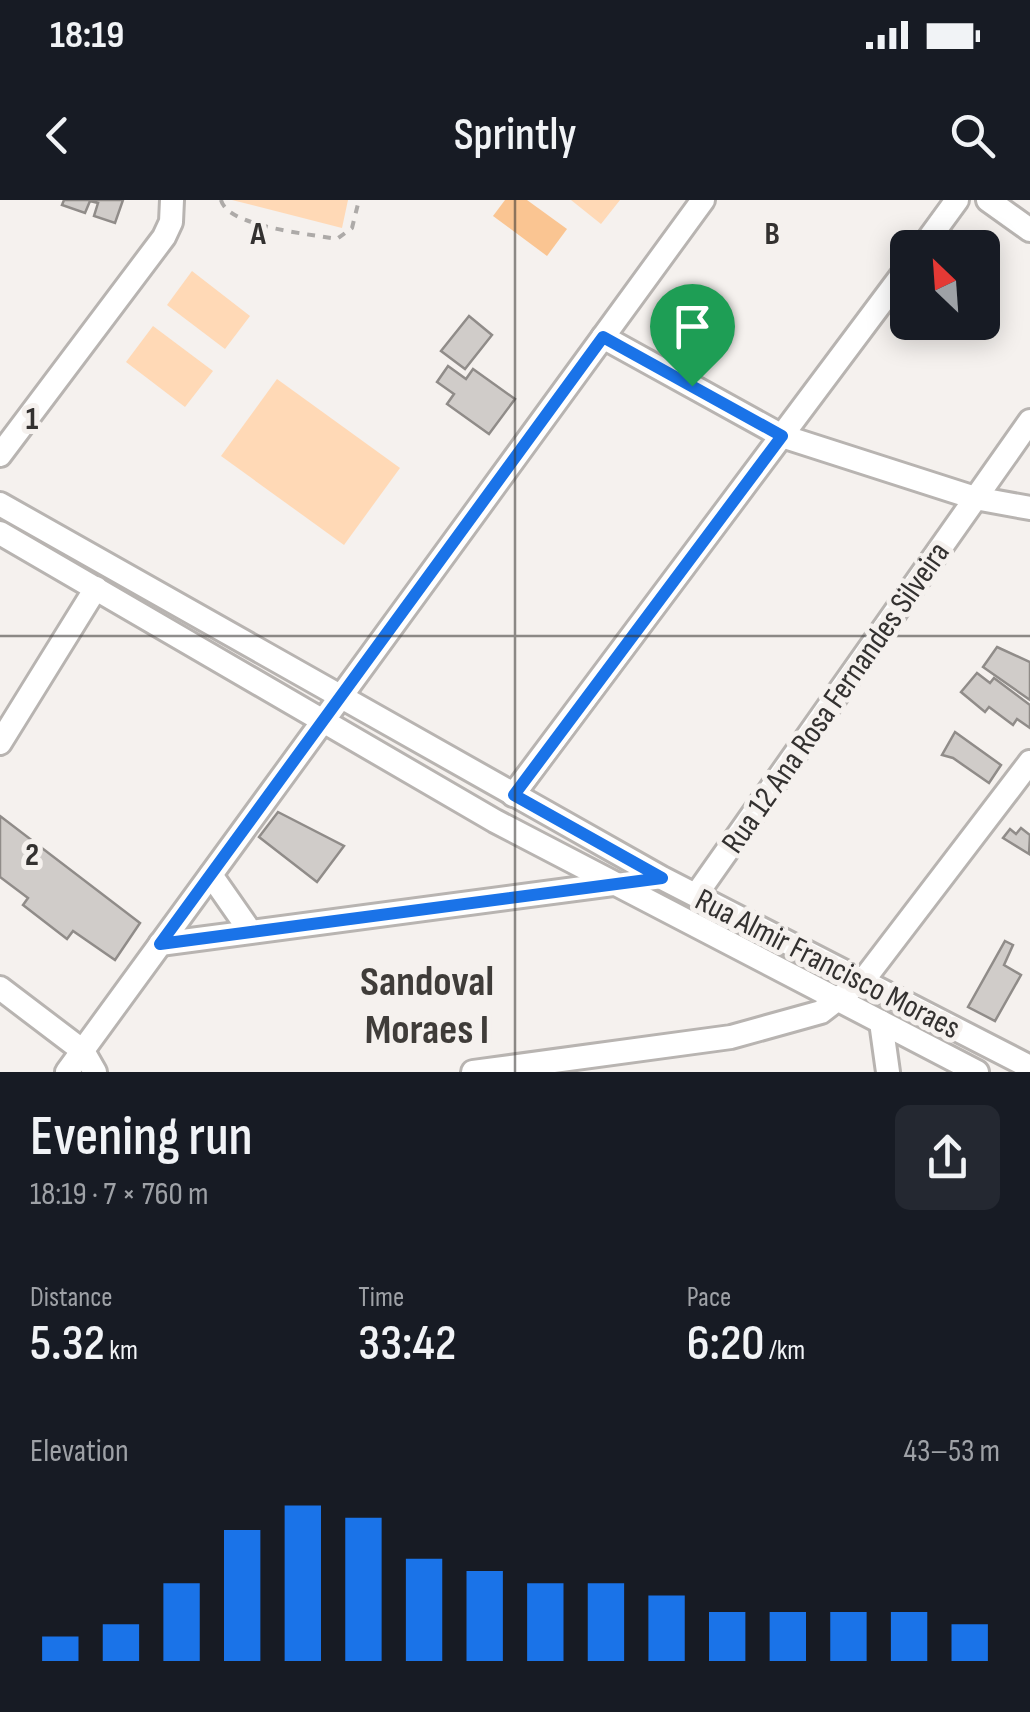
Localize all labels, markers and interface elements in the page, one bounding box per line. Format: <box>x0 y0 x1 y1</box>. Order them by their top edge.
text: 18:19 <box>50 13 124 58</box>
icon: back <box>30 108 85 163</box>
text: Sprintly <box>454 108 576 163</box>
icon: search <box>945 108 1000 163</box>
text: A <box>249 215 266 254</box>
text: B <box>764 215 780 254</box>
north arrow <box>890 230 1000 340</box>
map controls <box>890 230 1000 340</box>
pin <box>650 284 735 387</box>
icon: arrive <box>665 299 720 354</box>
text: 1 <box>26 400 39 439</box>
street label: Rua 12 Ana Rosa Fernandes Silveira <box>714 535 959 861</box>
text: 2 <box>25 836 39 875</box>
street label: Rua Almir Francisco Moraes <box>688 881 966 1048</box>
district label: Sandoval Moraes I <box>360 957 494 1056</box>
text: Evening run <box>30 1104 253 1171</box>
button: share <box>895 1105 1000 1210</box>
text: 18:19 · 7 × 760 m <box>30 1175 209 1214</box>
text: Distance <box>30 1281 113 1314</box>
text: Time <box>358 1281 404 1314</box>
text: Pace <box>687 1281 731 1314</box>
text: 5.32 <box>30 1314 105 1374</box>
text: 33:42 <box>358 1314 456 1374</box>
text: 6:20 <box>687 1314 764 1374</box>
text: km <box>105 1334 138 1367</box>
text: /km <box>764 1334 805 1367</box>
text: Elevation <box>30 1432 129 1471</box>
text: 43–53 m <box>903 1432 1000 1471</box>

